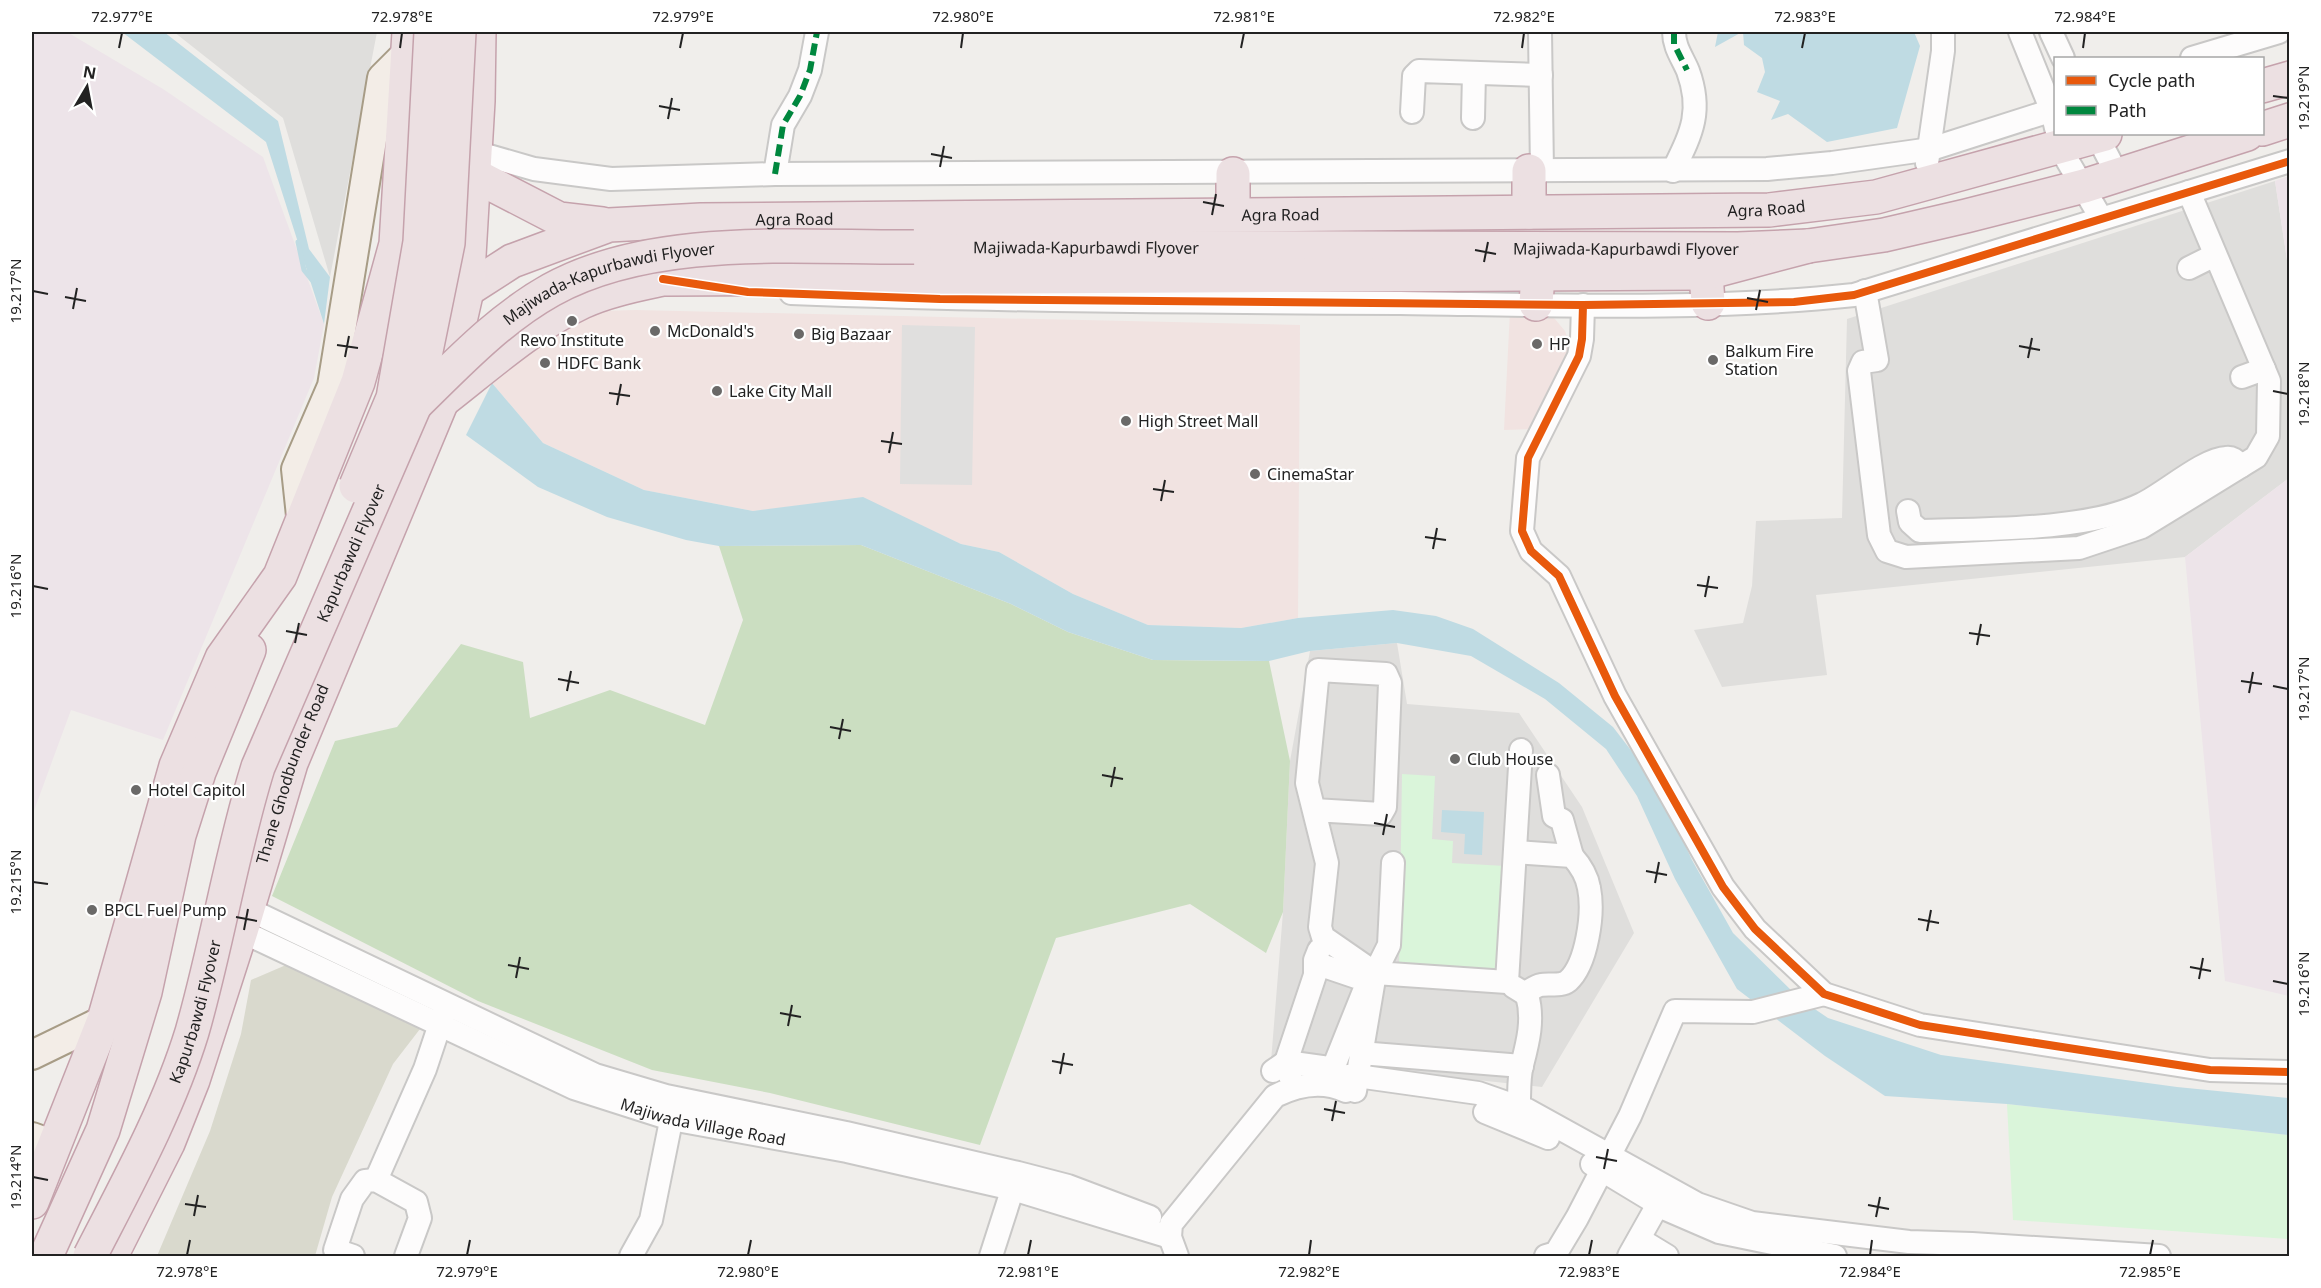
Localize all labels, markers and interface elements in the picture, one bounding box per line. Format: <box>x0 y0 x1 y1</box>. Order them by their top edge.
text: 72.977°E <box>91 6 153 26</box>
text: 72.978°E <box>371 6 433 26</box>
text: 72.979°E <box>652 6 714 26</box>
text: 72.980°E <box>932 6 994 26</box>
text: 72.981°E <box>1213 6 1275 26</box>
text: 72.982°E <box>1493 6 1555 26</box>
text: 72.983°E <box>1774 6 1836 26</box>
text: 72.984°E <box>2054 6 2116 26</box>
north arrow <box>57 57 117 117</box>
legend <box>2054 57 2264 135</box>
text: N <box>81 60 98 84</box>
text: 19.219°N <box>2293 66 2313 130</box>
text: Cycle path <box>2108 68 2195 92</box>
text: Path <box>2108 98 2147 122</box>
street label: Agra Road <box>1727 195 1807 221</box>
street label: Agra Road <box>1241 203 1320 226</box>
street label: Agra Road <box>755 208 834 230</box>
street label: Majiwada-Kapurbawdi Flyover <box>973 236 1199 259</box>
street label: Majiwada-Kapurbawdi Flyover <box>498 237 716 330</box>
street label: Majiwada-Kapurbawdi Flyover <box>1513 237 1739 260</box>
text: 19.217°N <box>5 259 25 323</box>
marker: Revo Institute <box>565 314 579 328</box>
place label: McDonald's <box>667 320 754 342</box>
place label: Big Bazaar <box>811 323 891 345</box>
marker: McDonald's <box>648 324 662 338</box>
marker: Big Bazaar <box>792 327 806 341</box>
place label: Revo Institute <box>520 329 624 351</box>
place label: HP <box>1549 333 1571 355</box>
marker: HP <box>1530 337 1544 351</box>
place label: Balkum Fire Station <box>1725 340 1814 380</box>
place label: HDFC Bank <box>557 352 641 374</box>
marker: Balkum Fire Station <box>1706 353 1720 367</box>
marker: HDFC Bank <box>538 356 552 370</box>
text: 19.218°N <box>2293 362 2313 426</box>
place label: Lake City Mall <box>729 380 832 402</box>
marker: Lake City Mall <box>710 384 724 398</box>
place label: High Street Mall <box>1138 410 1258 432</box>
marker: High Street Mall <box>1119 414 1133 428</box>
place label: CinemaStar <box>1267 463 1355 485</box>
marker: CinemaStar <box>1248 467 1262 481</box>
street label: Kapurbawdi Flyover <box>311 480 391 625</box>
text: 19.216°N <box>5 554 25 618</box>
text: 19.217°N <box>2293 657 2313 721</box>
street label: Thane Ghodbunder Road <box>251 681 334 867</box>
place label: Club House <box>1467 748 1553 770</box>
marker: Club House <box>1448 752 1462 766</box>
place label: Hotel Capitol <box>148 779 245 801</box>
marker: Hotel Capitol <box>129 783 143 797</box>
text: 19.215°N <box>5 850 25 914</box>
place label: BPCL Fuel Pump <box>104 899 227 921</box>
marker: BPCL Fuel Pump <box>85 903 99 917</box>
street label: Kapurbawdi Flyover <box>164 937 226 1087</box>
text: 19.216°N <box>2293 952 2313 1016</box>
street label: Majiwada Village Road <box>618 1093 788 1151</box>
text: 19.214°N <box>5 1145 25 1209</box>
text: 72.978°E <box>156 1261 218 1281</box>
text: 72.979°E <box>436 1261 498 1281</box>
text: 72.980°E <box>717 1261 779 1281</box>
text: 72.981°E <box>997 1261 1059 1281</box>
text: 72.982°E <box>1278 1261 1340 1281</box>
text: 72.983°E <box>1558 1261 1620 1281</box>
text: 72.984°E <box>1839 1261 1901 1281</box>
text: 72.985°E <box>2119 1261 2181 1281</box>

